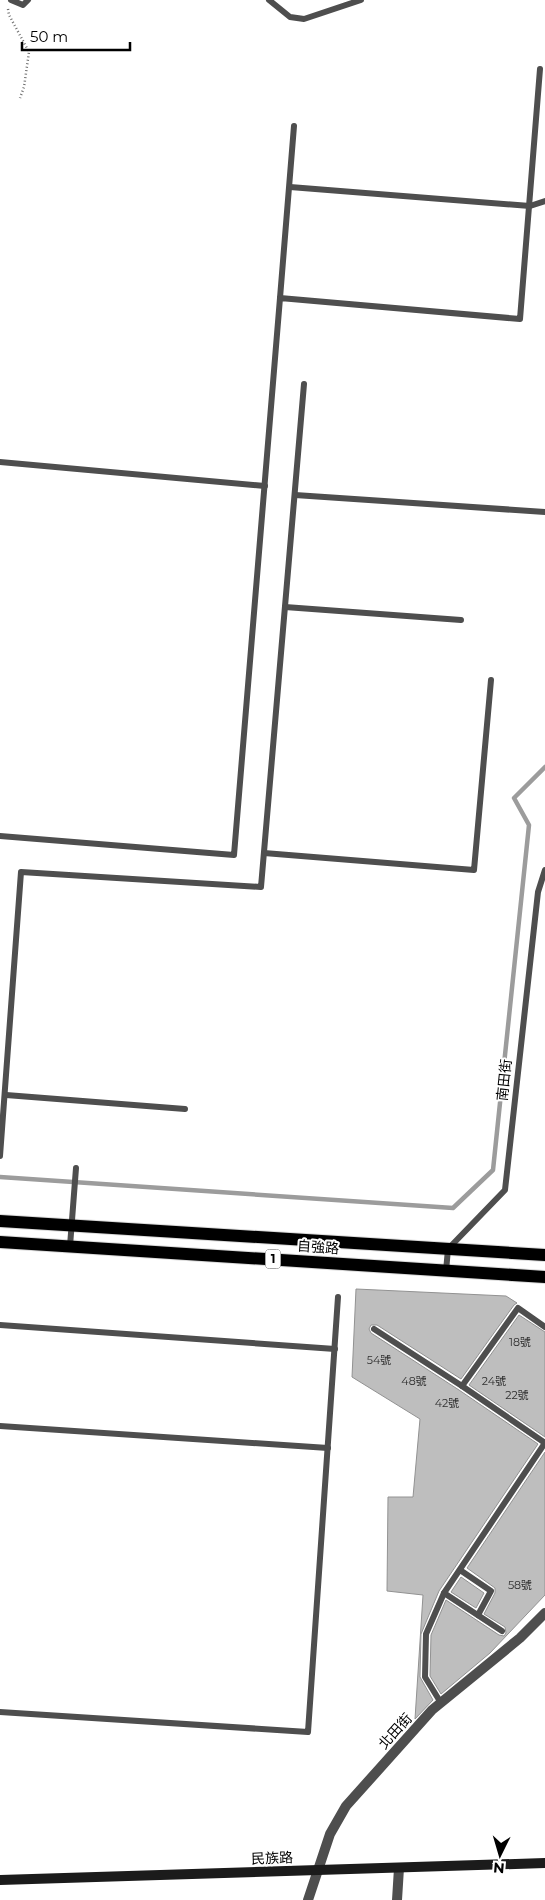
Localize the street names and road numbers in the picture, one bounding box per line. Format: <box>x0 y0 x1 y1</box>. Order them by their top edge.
street label: 南田街 <box>493 1058 515 1102</box>
street label: 自強路 <box>296 1237 340 1257</box>
road number: 1 <box>266 1250 280 1268</box>
street label: 北田街 <box>374 1709 416 1753</box>
street label: 民族路 <box>251 1848 293 1868</box>

